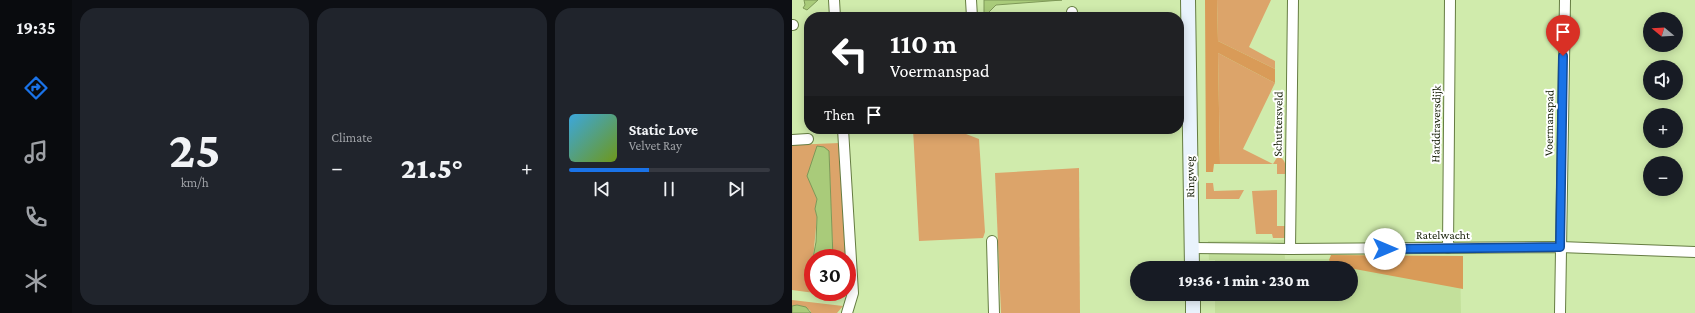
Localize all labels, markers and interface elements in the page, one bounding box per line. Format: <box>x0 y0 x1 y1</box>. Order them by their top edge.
north arrow <box>1643 12 1683 52</box>
map controls <box>1643 12 1683 196</box>
pin <box>1546 15 1580 56</box>
text: 19:35 <box>16 18 56 38</box>
icon: arrive <box>1552 21 1574 43</box>
icon: left <box>824 28 876 80</box>
text: 110 m <box>890 28 957 59</box>
button: sound <box>1643 60 1683 100</box>
text: Voermanspad <box>890 61 990 81</box>
icon: directions <box>22 74 50 102</box>
street label: Harddraversdijk <box>1428 85 1444 163</box>
street label: Voermanspad <box>1541 89 1557 156</box>
street label: Schuttersveld <box>1270 90 1286 157</box>
icon: arrive <box>863 104 885 126</box>
text: Then <box>824 107 855 123</box>
button: + <box>1643 108 1683 148</box>
text: 25 <box>169 120 221 178</box>
text: Static Love <box>629 122 698 138</box>
text: Climate <box>331 130 372 145</box>
icon: music <box>22 138 50 166</box>
text: Velvet Ray <box>629 138 682 153</box>
text: 21.5° <box>401 151 463 184</box>
text: − <box>331 155 343 180</box>
text: + <box>521 155 533 180</box>
street label: Ringweg <box>1183 156 1197 198</box>
button: − <box>1643 156 1683 196</box>
text: km/h <box>181 175 209 190</box>
icon: previous <box>591 178 613 200</box>
icon: pause <box>658 178 680 200</box>
icon: next <box>725 178 747 200</box>
icon: phone <box>22 203 50 231</box>
position arrow <box>1364 228 1406 270</box>
street label: Ratelwacht <box>1416 228 1471 242</box>
speed limit sign: 30 <box>804 249 856 301</box>
icon: climate <box>22 267 50 295</box>
text: 19:36 · 1 min · 230 m <box>1179 273 1309 289</box>

